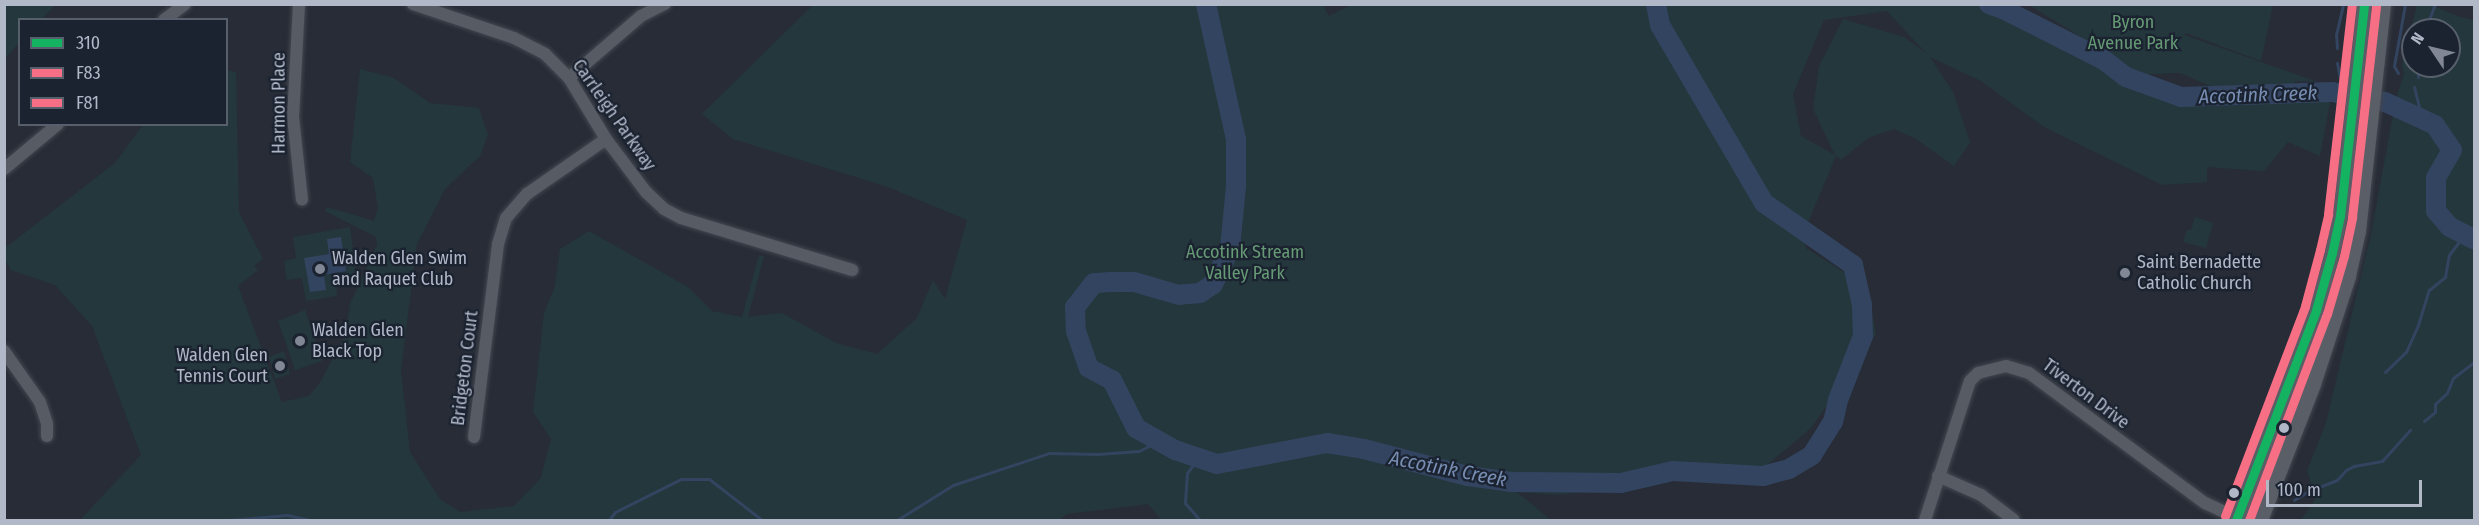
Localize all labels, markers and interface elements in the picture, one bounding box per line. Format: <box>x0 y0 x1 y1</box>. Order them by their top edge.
park label: Byron Avenue Park <box>2088 12 2178 54</box>
legend <box>18 18 228 126</box>
north arrow <box>2401 18 2461 78</box>
text: N <box>2407 29 2428 48</box>
text: 310 <box>76 32 100 54</box>
street label: Harmon Place <box>268 52 290 154</box>
street label: Carrleigh Parkway <box>568 55 660 175</box>
text: F83 <box>76 62 101 84</box>
water label: Accotink Creek <box>2198 81 2318 109</box>
text: F81 <box>76 92 99 114</box>
park label: Accotink Stream Valley Park <box>1186 242 1304 284</box>
place label: Walden Glen Swim and Raquet Club <box>332 248 467 290</box>
place label: Saint Bernadette Catholic Church <box>2137 252 2261 294</box>
marker: Walden Glen Swim and Raquet Club <box>313 262 327 276</box>
marker: Saint Bernadette Catholic Church <box>2118 266 2132 280</box>
street label: Bridgeton Court <box>447 309 483 427</box>
place label: Walden Glen Black Top <box>312 320 404 362</box>
marker: Walden Glen Black Top <box>293 334 307 348</box>
place label: Walden Glen Tennis Court <box>176 345 268 388</box>
street label: Tiverton Drive <box>2038 354 2134 434</box>
marker: Walden Glen Tennis Court <box>273 359 287 373</box>
unlabelled marker <box>2278 422 2290 434</box>
water label: Accotink Creek <box>1387 446 1509 492</box>
scale bar <box>2269 468 2425 506</box>
text: 100 m <box>2277 479 2321 501</box>
unlabelled marker <box>2228 487 2240 499</box>

